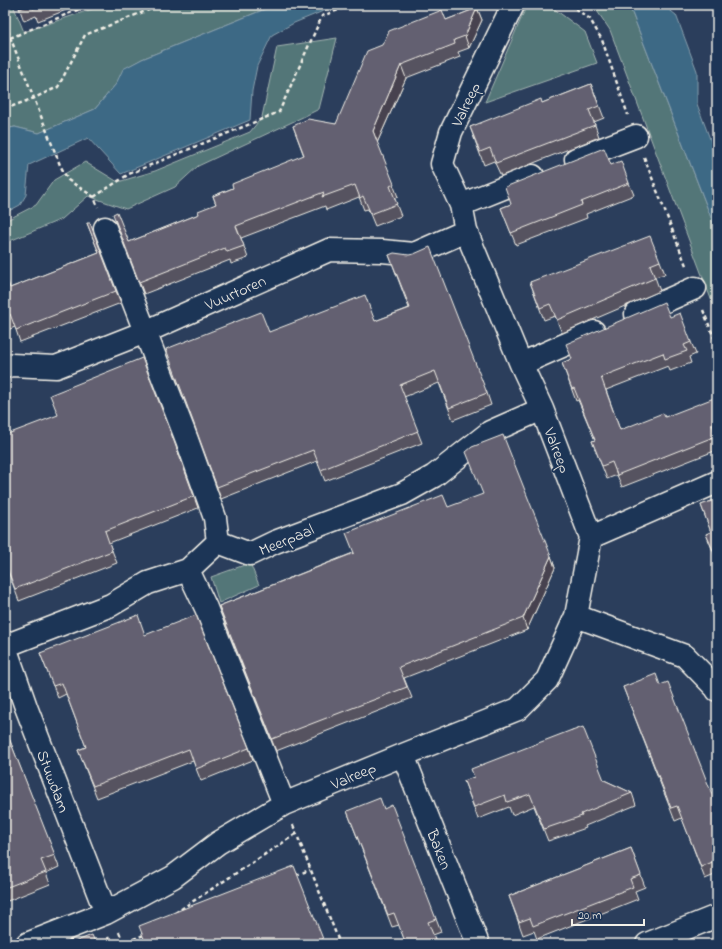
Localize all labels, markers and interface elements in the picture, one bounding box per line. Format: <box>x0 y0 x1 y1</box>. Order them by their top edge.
street label: Valreep <box>445 78 488 132</box>
street label: Vuurtoren <box>201 270 270 318</box>
street label: Valreep <box>536 424 576 477</box>
street label: Meerpaal <box>256 518 318 563</box>
street label: Stuwdam <box>29 747 75 816</box>
street label: Valreep <box>327 757 380 797</box>
street label: Baken <box>419 825 457 874</box>
scale bar <box>572 901 644 927</box>
text: 20 m <box>578 907 601 925</box>

